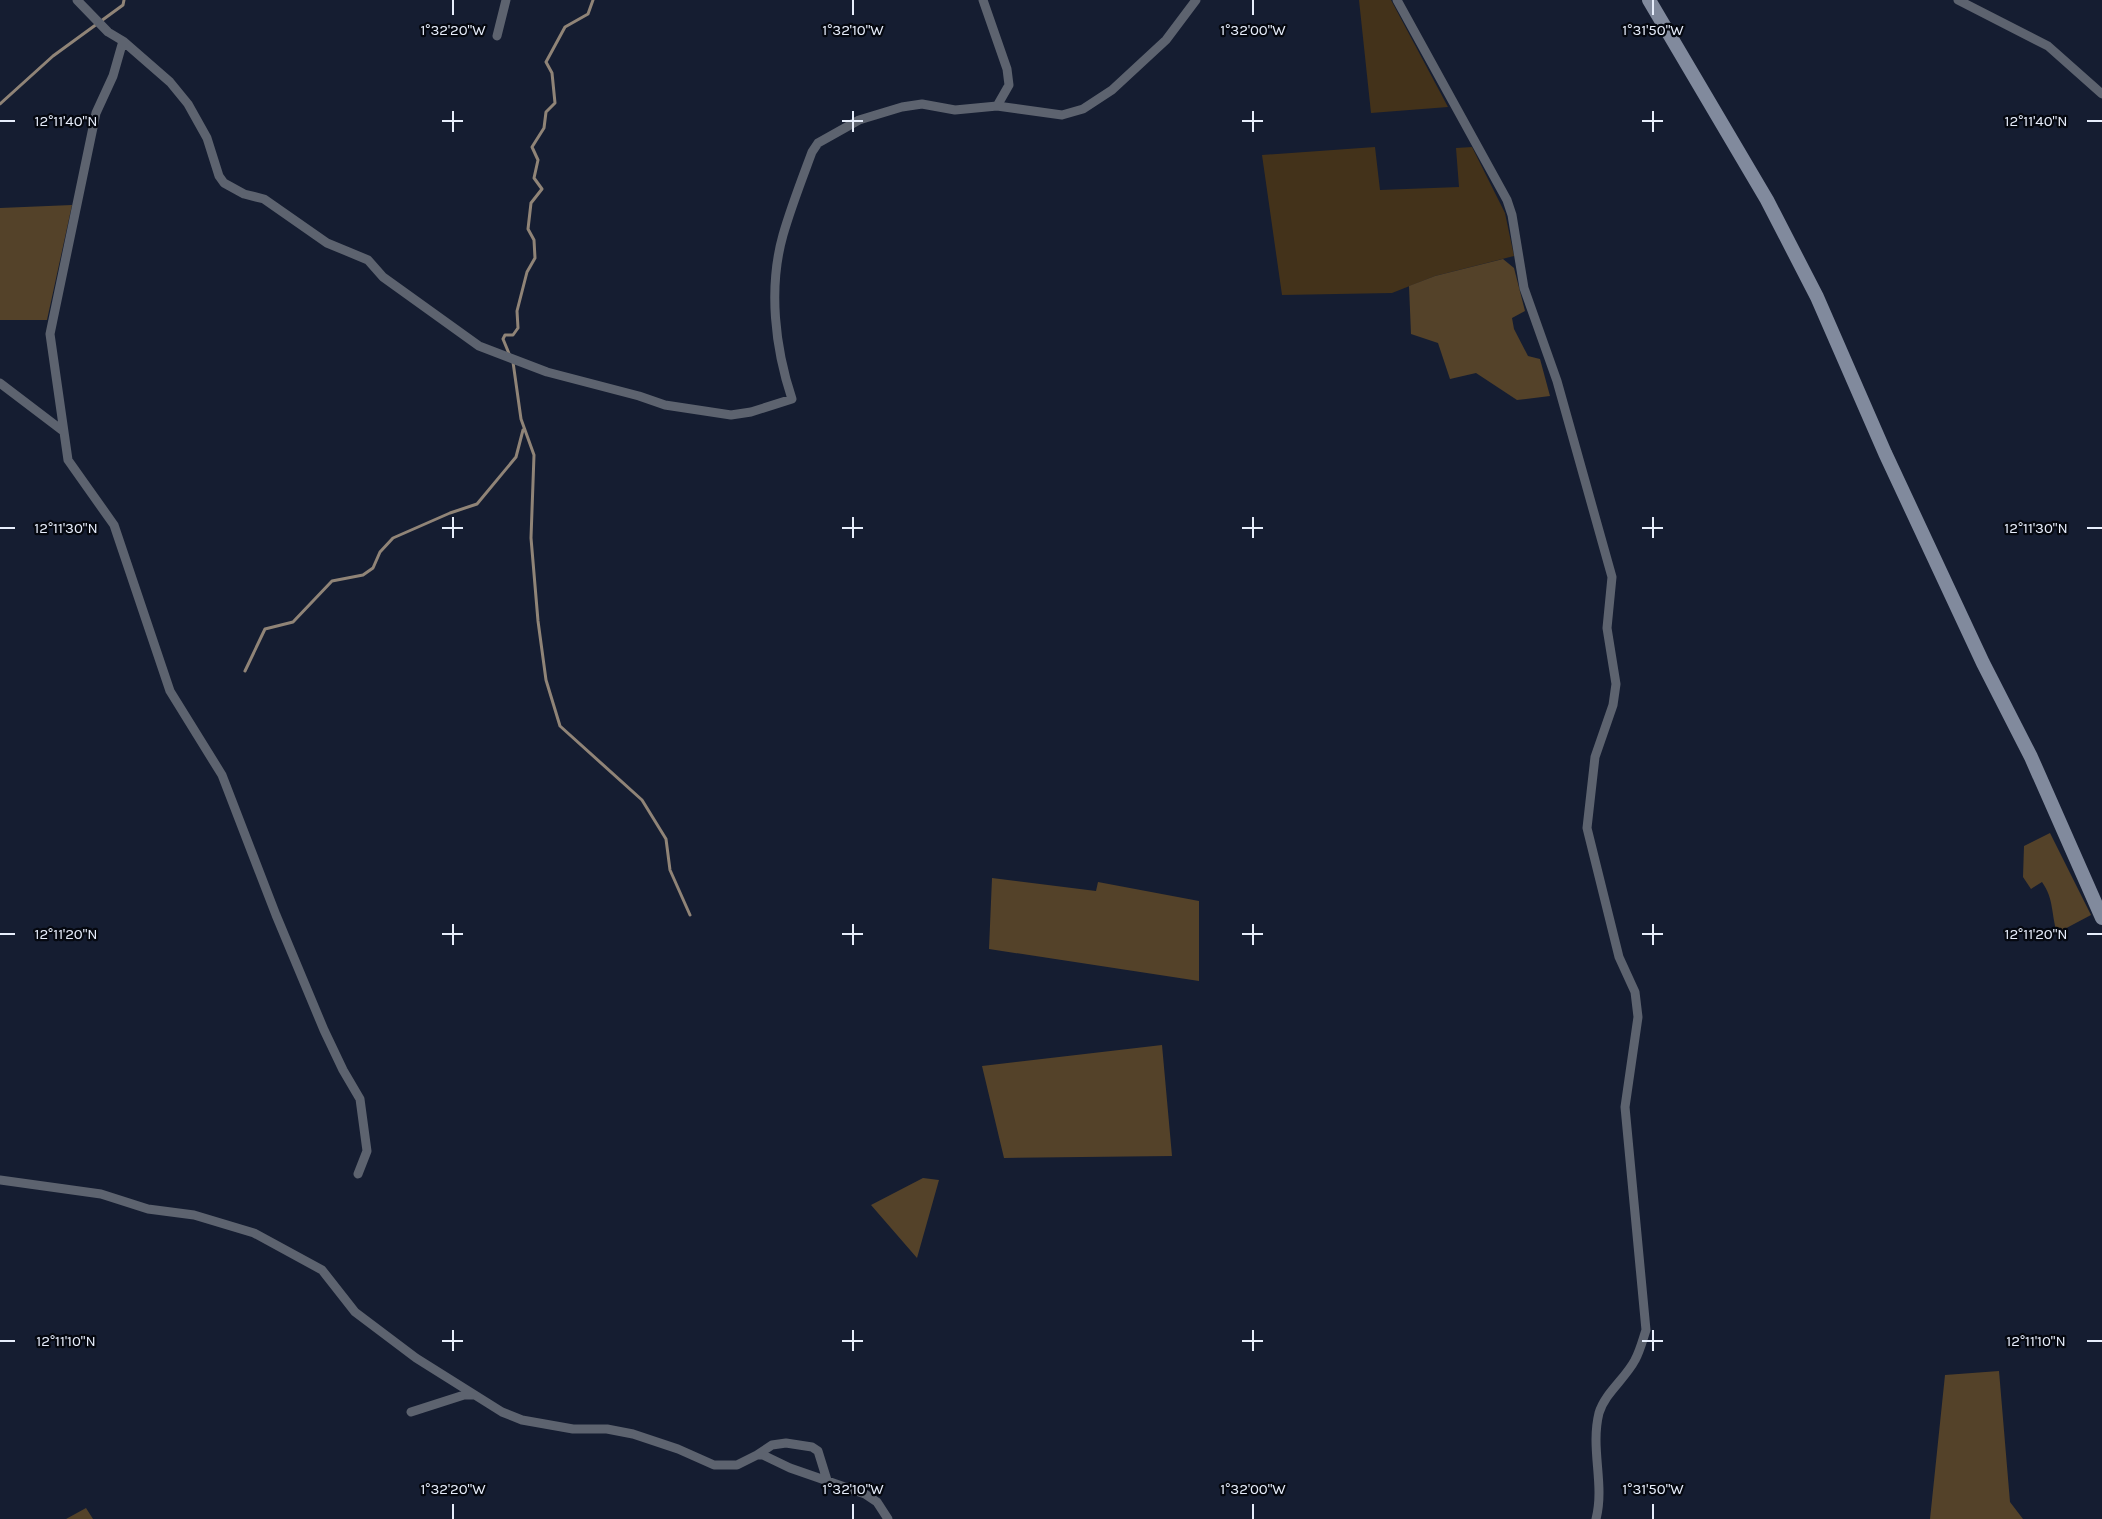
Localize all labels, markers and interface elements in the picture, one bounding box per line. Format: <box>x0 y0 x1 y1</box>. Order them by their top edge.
text: 1°32'20"W <box>420 21 486 39</box>
text: 1°32'10"W <box>822 21 884 39</box>
text: 1°32'00"W <box>1220 21 1286 39</box>
text: 1°31'50"W <box>1622 21 1684 39</box>
text: 12°11'40"N <box>35 112 97 130</box>
text: 12°11'40"N <box>2005 112 2067 130</box>
text: 12°11'30"N <box>34 519 98 537</box>
text: 12°11'30"N <box>2004 519 2068 537</box>
text: 12°11'20"N <box>34 925 98 943</box>
text: 12°11'20"N <box>2004 925 2068 943</box>
text: 12°11'10"N <box>36 1332 96 1350</box>
text: 12°11'10"N <box>2006 1332 2066 1350</box>
text: 1°32'20"W <box>420 1480 486 1498</box>
text: 1°32'10"W <box>822 1480 884 1498</box>
text: 1°32'00"W <box>1220 1480 1286 1498</box>
text: 1°31'50"W <box>1622 1480 1684 1498</box>

